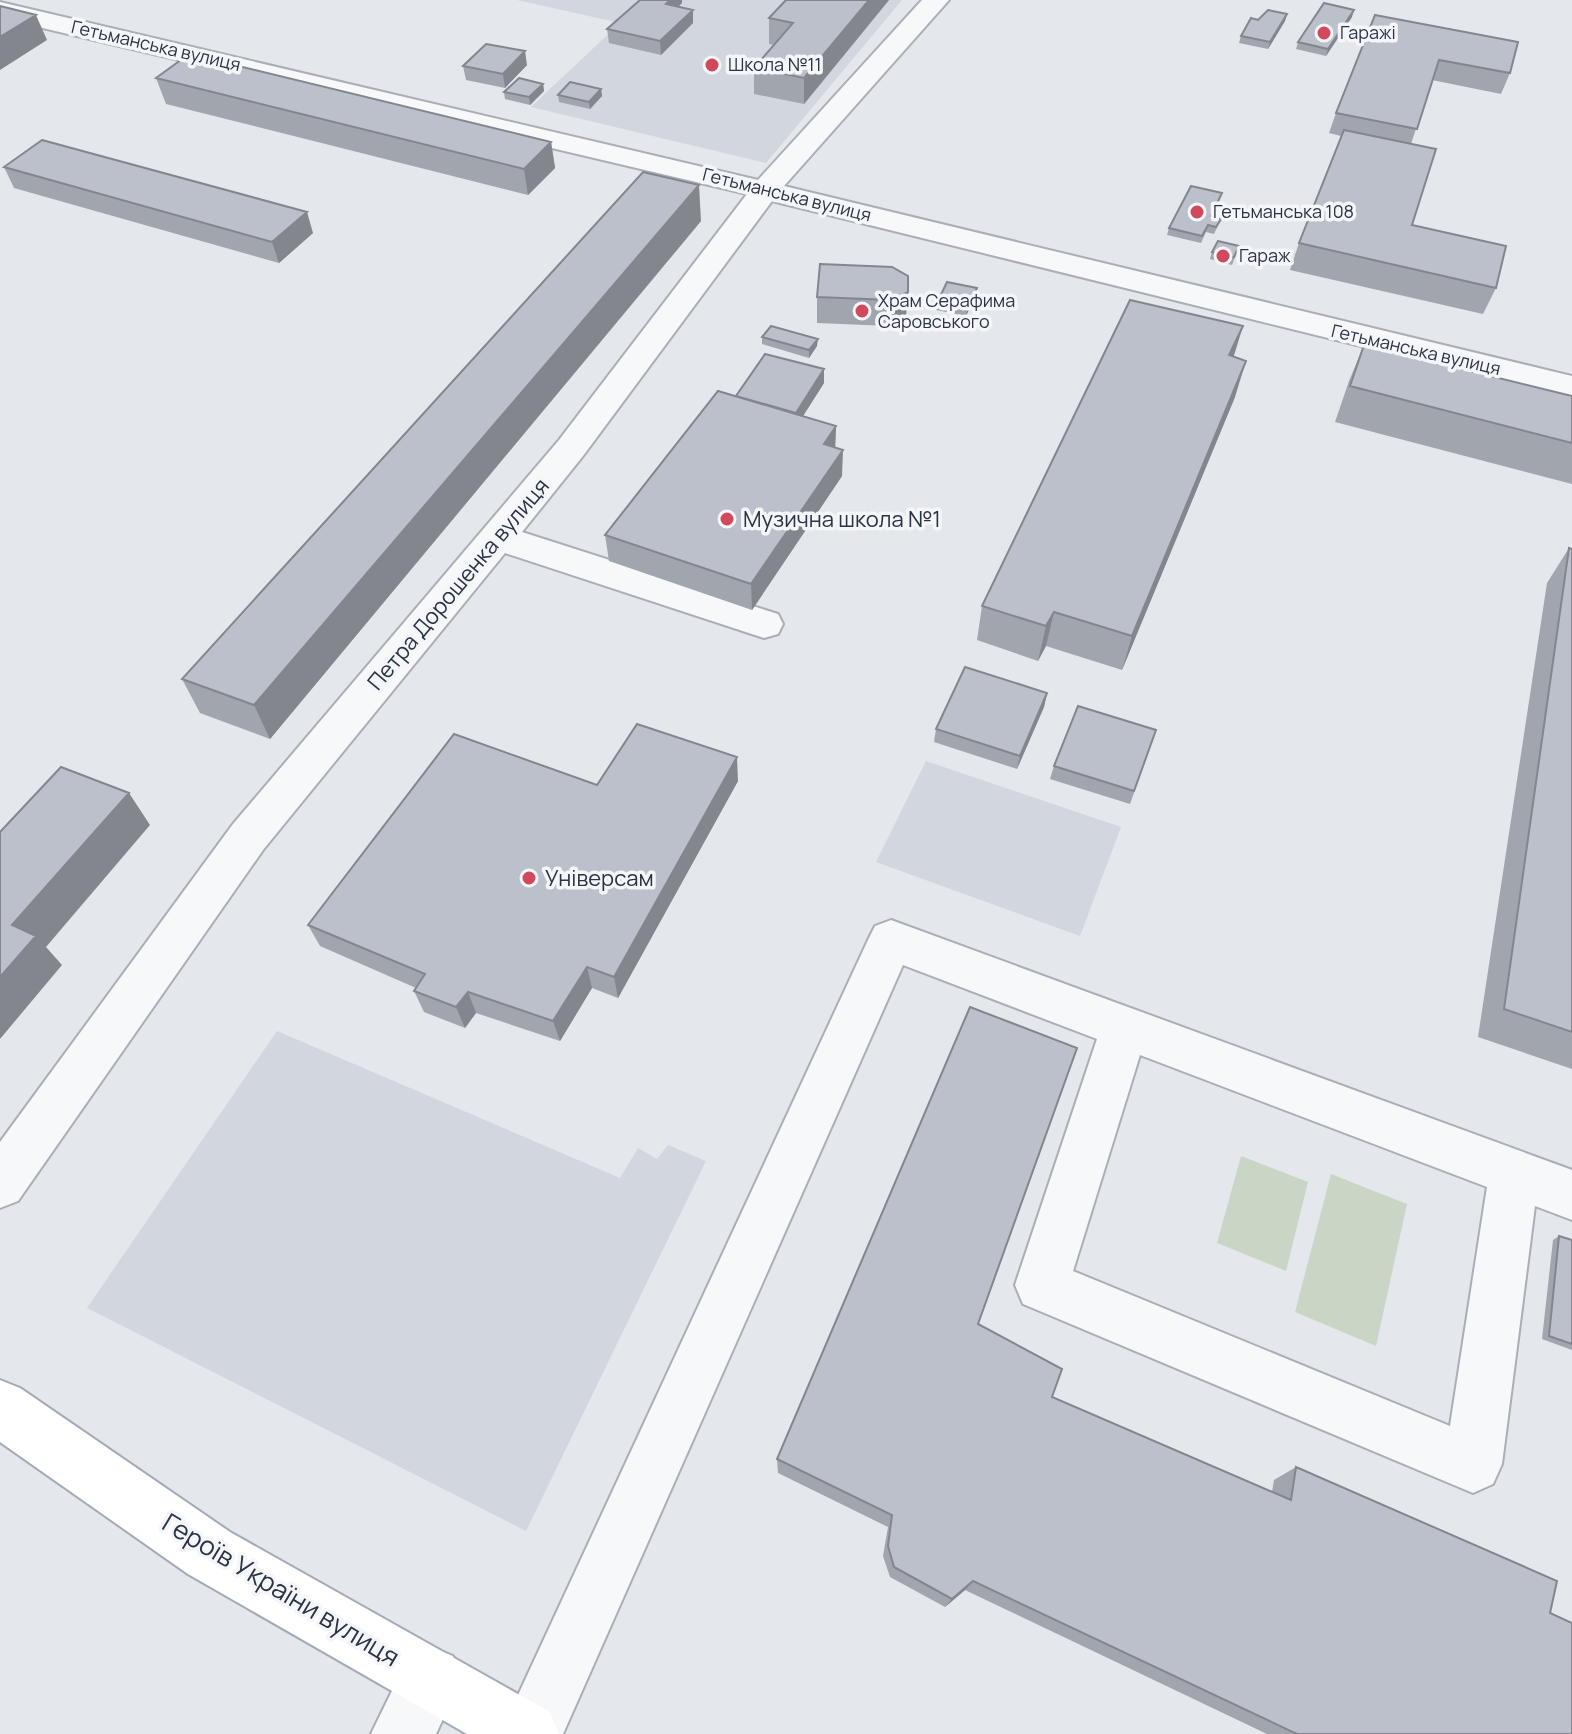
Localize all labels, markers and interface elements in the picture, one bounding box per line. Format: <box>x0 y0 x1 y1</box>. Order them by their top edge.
street label: Гетьманська вулиця <box>69 14 243 76</box>
place label: Гаражі <box>1340 20 1396 44</box>
marker: Гаражі <box>1315 24 1333 42</box>
place label: Школа №11 <box>728 52 822 76</box>
marker: Школа №11 <box>703 56 721 74</box>
street label: Гетьманська вулиця <box>700 161 874 227</box>
place label: Гетьманська 108 <box>1213 199 1354 223</box>
marker: Гетьманська 108 <box>1188 203 1206 221</box>
place label: Гараж <box>1239 243 1291 267</box>
marker: Гараж <box>1214 247 1232 265</box>
place label: Храм Серафима Саровського <box>878 288 1015 333</box>
marker: Храм Серафима Саровського <box>853 302 871 320</box>
street label: Гетьманська вулиця <box>1329 318 1503 380</box>
street label: Петра Дорошенка вулиця <box>360 472 556 696</box>
place label: Музична школа №1 <box>743 504 941 534</box>
marker: Музична школа №1 <box>718 510 736 528</box>
place label: Універсам <box>545 863 654 893</box>
marker: Універсам <box>520 869 538 887</box>
street label: Героїв України вулиця <box>156 1504 407 1674</box>

